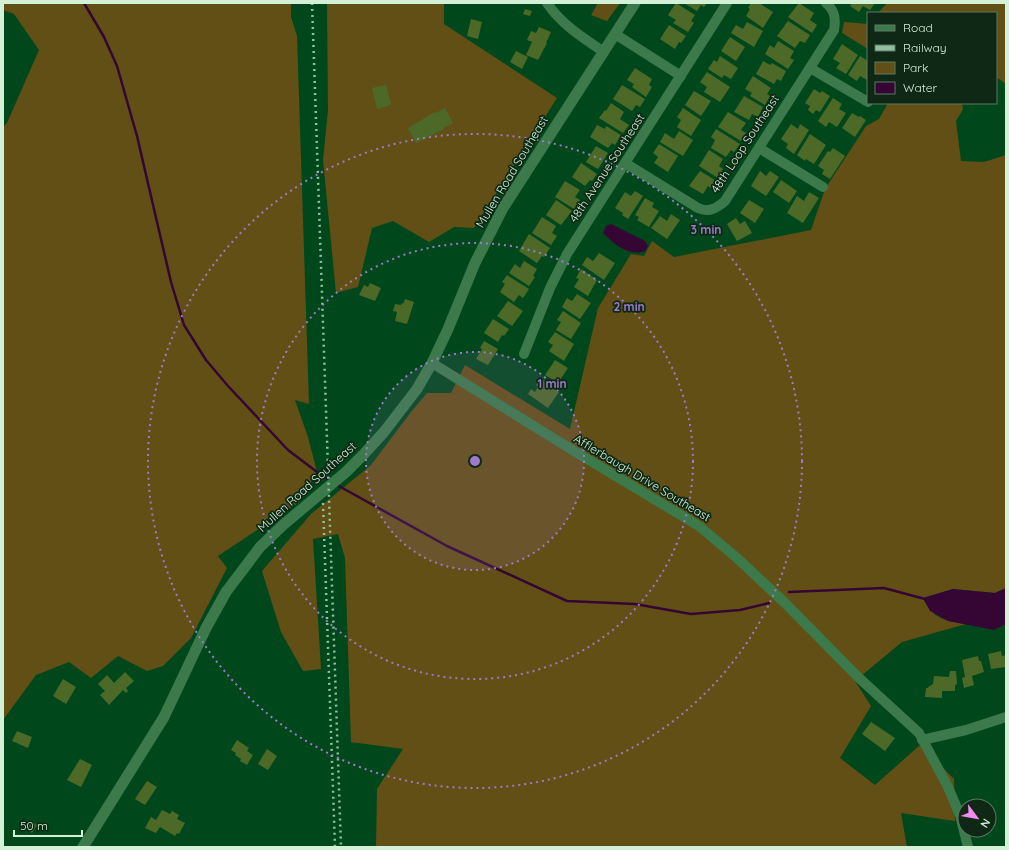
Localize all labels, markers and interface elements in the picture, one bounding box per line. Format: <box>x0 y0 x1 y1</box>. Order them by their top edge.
legend <box>867 12 997 104</box>
text: Road <box>903 20 933 35</box>
text: Railway <box>903 40 947 55</box>
text: Park <box>903 60 928 75</box>
text: Water <box>903 80 938 95</box>
street label: 48th Loop Southeast <box>707 92 782 196</box>
street label: 48th Avenue Southeast <box>566 110 647 225</box>
street label: Mullen Road Southeast <box>472 113 551 230</box>
text: 3 min <box>691 222 721 237</box>
text: 2 min <box>613 299 645 314</box>
text: 1 min <box>537 376 567 391</box>
street label: Afflerbaugh Drive Southeast <box>571 431 713 524</box>
street label: Mullen Road Southeast <box>254 438 359 535</box>
centre of rings <box>468 454 482 468</box>
north arrow <box>957 798 997 838</box>
scale bar <box>14 812 82 838</box>
text: N <box>977 816 994 830</box>
text: 50 m <box>20 818 48 833</box>

